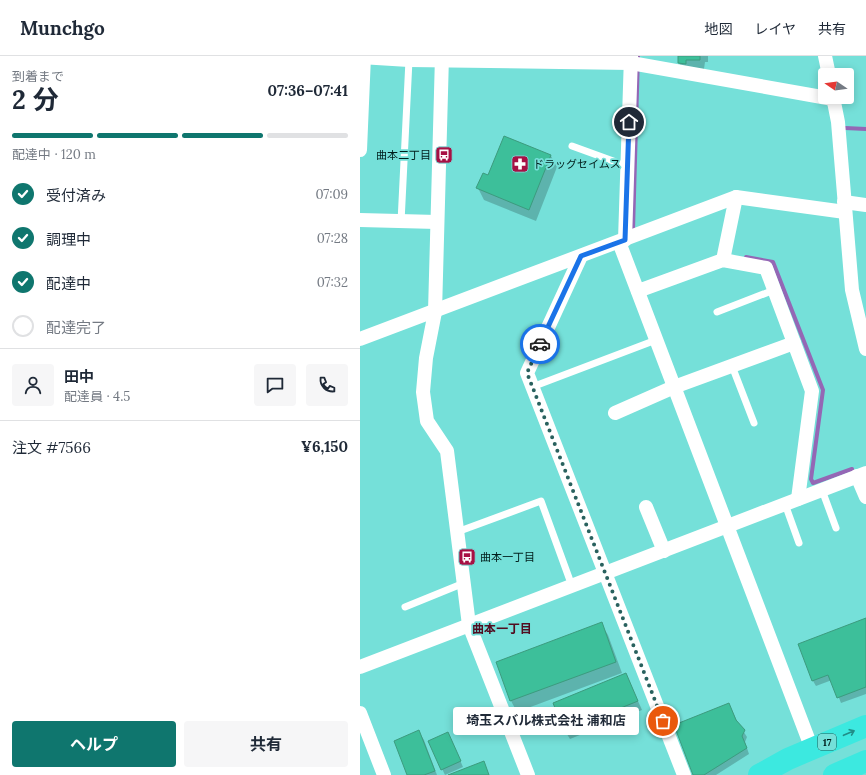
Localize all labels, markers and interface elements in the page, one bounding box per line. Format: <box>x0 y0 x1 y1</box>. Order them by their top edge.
text: Munchgo <box>20 16 105 40</box>
text: 地図 <box>704 20 732 38</box>
text: レイヤ <box>754 20 796 38</box>
text: 共有 <box>818 20 846 38</box>
text: 到着まで <box>12 68 64 85</box>
north arrow <box>818 68 854 104</box>
map controls <box>818 68 854 104</box>
text: 07:36–07:41 <box>268 81 348 100</box>
text: 2 分 <box>12 83 59 116</box>
pin <box>612 105 646 139</box>
icon: home <box>618 111 640 133</box>
bus stop icon: 曲本二丁目 <box>434 145 454 165</box>
text: 配達中 · 120 m <box>12 146 96 163</box>
place label: 曲本二丁目 <box>376 148 431 162</box>
pharmacy icon: ドラッグセイムス <box>510 154 530 174</box>
place label: ドラッグセイムス <box>533 157 621 171</box>
icon: check <box>12 183 34 205</box>
text: 受付済み <box>46 186 106 205</box>
text: 07:09 <box>315 186 348 203</box>
icon: check <box>12 227 34 249</box>
text: 調理中 <box>46 230 91 249</box>
text: 07:28 <box>317 230 348 247</box>
icon: check <box>12 271 34 293</box>
text: 配達中 <box>46 274 91 293</box>
text: 07:32 <box>317 274 348 291</box>
text: 配達完了 <box>46 318 106 337</box>
courier <box>520 324 560 364</box>
icon: car <box>529 333 551 355</box>
button: person <box>12 364 54 406</box>
button: chat <box>254 364 296 406</box>
button: phone <box>306 364 348 406</box>
text: 田中 <box>64 367 94 386</box>
text: 配達員 · 4.5 <box>64 388 130 405</box>
text: ¥6,150 <box>301 437 348 456</box>
text: 注文 #7566 <box>12 438 91 457</box>
bus stop icon: 曲本一丁目 <box>457 547 477 567</box>
place label: 曲本一丁目 <box>480 550 535 564</box>
district label: 曲本一丁目 <box>472 621 532 636</box>
pin <box>646 704 680 738</box>
callout: 埼玉スバル株式会社 浦和店 <box>453 707 639 735</box>
icon: bag <box>652 710 674 732</box>
text: 埼玉スバル株式会社 浦和店 <box>466 712 626 729</box>
button: ヘルプ <box>12 721 176 767</box>
button: 共有 <box>184 721 348 767</box>
one-way arrow <box>843 729 855 736</box>
road number: 17 <box>818 734 836 750</box>

